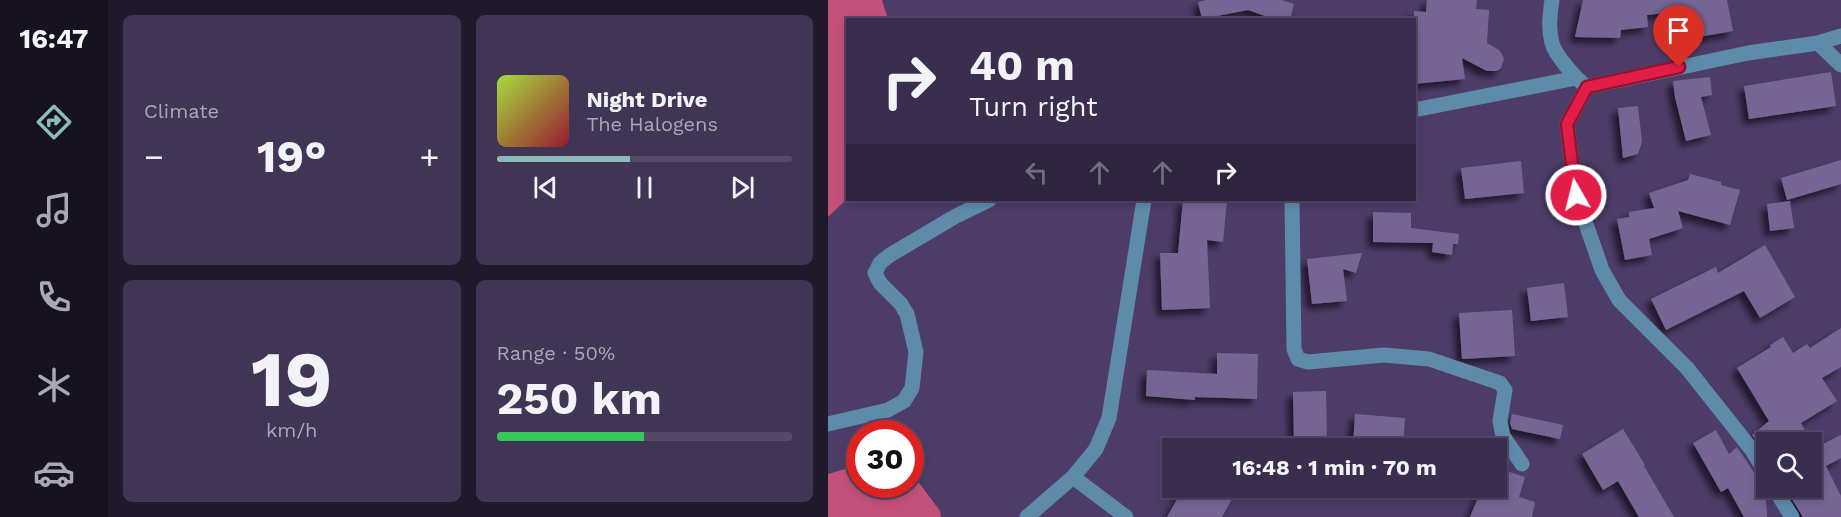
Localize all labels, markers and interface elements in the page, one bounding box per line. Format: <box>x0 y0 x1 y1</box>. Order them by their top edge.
pin <box>1653 5 1704 67</box>
icon: arrive <box>1662 14 1695 47</box>
text: 16:47 <box>20 23 88 55</box>
text: 40 m <box>969 41 1075 90</box>
icon: right <box>870 42 948 120</box>
text: Night Drive <box>587 87 708 112</box>
text: Turn right <box>969 91 1098 123</box>
text: Climate <box>144 99 219 123</box>
icon: directions <box>33 101 75 143</box>
text: The Halogens <box>587 112 718 136</box>
text: 19° <box>257 130 326 183</box>
text: − <box>144 137 164 176</box>
text: + <box>420 137 439 176</box>
icon: left <box>1020 156 1053 189</box>
icon: ahead <box>1083 156 1116 189</box>
icon: ahead <box>1146 156 1179 189</box>
icon: right <box>1209 156 1242 189</box>
position arrow <box>1544 163 1608 227</box>
icon: previous <box>529 171 562 204</box>
icon: pause <box>628 171 661 204</box>
icon: next <box>726 171 759 204</box>
icon: music <box>33 189 75 231</box>
icon: phone <box>33 276 75 318</box>
text: 19 <box>251 333 333 425</box>
text: Range · 50% <box>497 341 615 365</box>
icon: climate <box>33 364 75 406</box>
text: 250 km <box>497 372 662 425</box>
text: km/h <box>266 418 318 442</box>
speed limit sign: 30 <box>846 420 924 498</box>
map controls <box>1756 432 1822 498</box>
button: search <box>1756 432 1822 498</box>
icon: car <box>33 452 75 494</box>
text: 16:48 · 1 min · 70 m <box>1232 455 1437 480</box>

